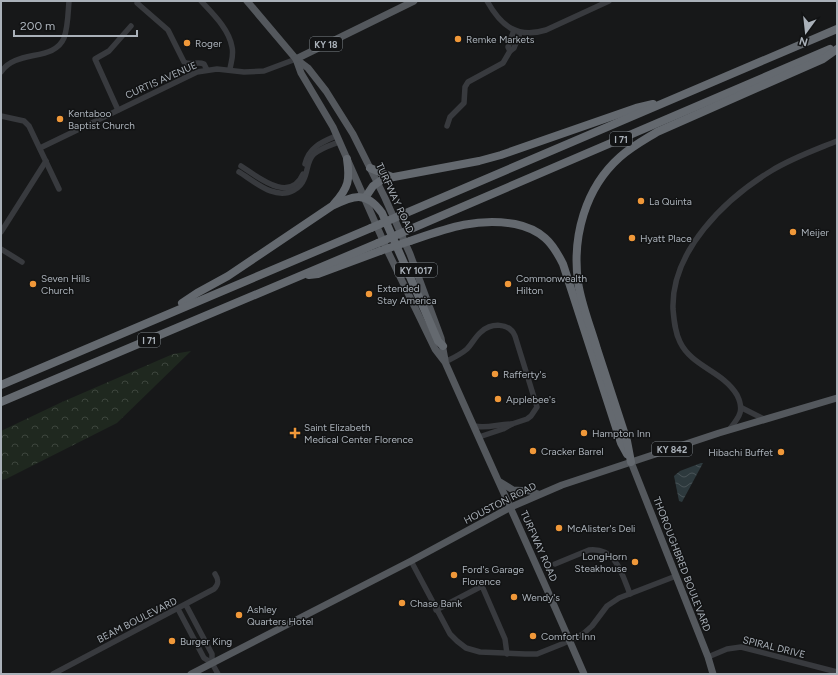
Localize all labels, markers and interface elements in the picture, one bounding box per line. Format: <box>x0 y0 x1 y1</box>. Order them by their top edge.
scale bar <box>14 12 137 38</box>
north arrow <box>786 12 826 52</box>
text: 200 m <box>20 19 55 33</box>
place label: Remke Markets <box>466 33 535 46</box>
marker: Remke Markets <box>453 34 463 44</box>
text: N <box>798 34 809 49</box>
place label: Roger <box>195 37 222 50</box>
road number: KY 18 <box>310 37 342 51</box>
marker: Roger <box>182 38 192 48</box>
street label: CURTIS AVENUE <box>123 58 199 102</box>
place label: Kentaboo Baptist Church <box>68 107 135 132</box>
marker: Kentaboo Baptist Church <box>55 114 65 124</box>
road number: I 71 <box>610 132 632 146</box>
street label: TURFWAY ROAD <box>373 161 417 235</box>
place label: La Quinta <box>649 195 692 208</box>
marker: La Quinta <box>636 196 646 206</box>
place label: Meijer <box>801 226 829 239</box>
marker: Meijer <box>788 227 798 237</box>
place label: Hyatt Place <box>640 232 692 245</box>
marker: Hyatt Place <box>627 233 637 243</box>
road number: KY 1017 <box>395 263 437 277</box>
place label: Seven Hills Church <box>41 272 90 297</box>
place label: Commonwealth Hilton <box>516 272 588 297</box>
marker: Seven Hills Church <box>28 279 38 289</box>
marker: Commonwealth Hilton <box>503 279 513 289</box>
place label: Extended Stay America <box>377 282 437 307</box>
marker: Extended Stay America <box>364 289 374 299</box>
road number: I 71 <box>138 333 160 347</box>
place label: Rafferty's <box>503 368 547 381</box>
marker: Rafferty's <box>490 369 500 379</box>
place label: Applebee's <box>506 393 556 406</box>
marker: Applebee's <box>493 394 503 404</box>
place label: Saint Elizabeth Medical Center Florence <box>304 421 414 446</box>
marker: Saint Elizabeth Medical Center Florence <box>289 427 301 439</box>
place label: Hampton Inn <box>592 427 651 440</box>
marker: Hampton Inn <box>579 428 589 438</box>
road number: KY 842 <box>652 442 692 456</box>
place label: Cracker Barrel <box>541 445 604 458</box>
marker: Cracker Barrel <box>528 446 538 456</box>
place label: Hibachi Buffet <box>708 446 773 459</box>
marker: Hibachi Buffet <box>776 447 786 457</box>
street label: HOUSTON ROAD <box>462 479 539 527</box>
street label: THOROUGHBRED BOULEVARD <box>650 495 714 633</box>
street label: TURFWAY ROAD <box>518 508 561 584</box>
place label: McAlister's Deli <box>567 522 635 535</box>
marker: McAlister's Deli <box>554 523 564 533</box>
place label: LongHorn Steakhouse <box>575 550 628 575</box>
marker: LongHorn Steakhouse <box>630 557 640 567</box>
place label: Ford's Garage Florence <box>462 563 525 588</box>
marker: Ford's Garage Florence <box>449 570 459 580</box>
place label: Wendy's <box>522 591 560 604</box>
marker: Wendy's <box>509 592 519 602</box>
street label: BEAM BOULEVARD <box>95 594 179 646</box>
place label: Chase Bank <box>410 597 462 610</box>
marker: Chase Bank <box>397 598 407 608</box>
place label: Ashley Quarters Hotel <box>247 603 313 628</box>
marker: Ashley Quarters Hotel <box>234 610 244 620</box>
place label: Comfort Inn <box>541 630 596 643</box>
marker: Comfort Inn <box>528 631 538 641</box>
street label: SPIRAL DRIVE <box>741 633 807 661</box>
place label: Burger King <box>180 635 232 648</box>
marker: Burger King <box>167 636 177 646</box>

